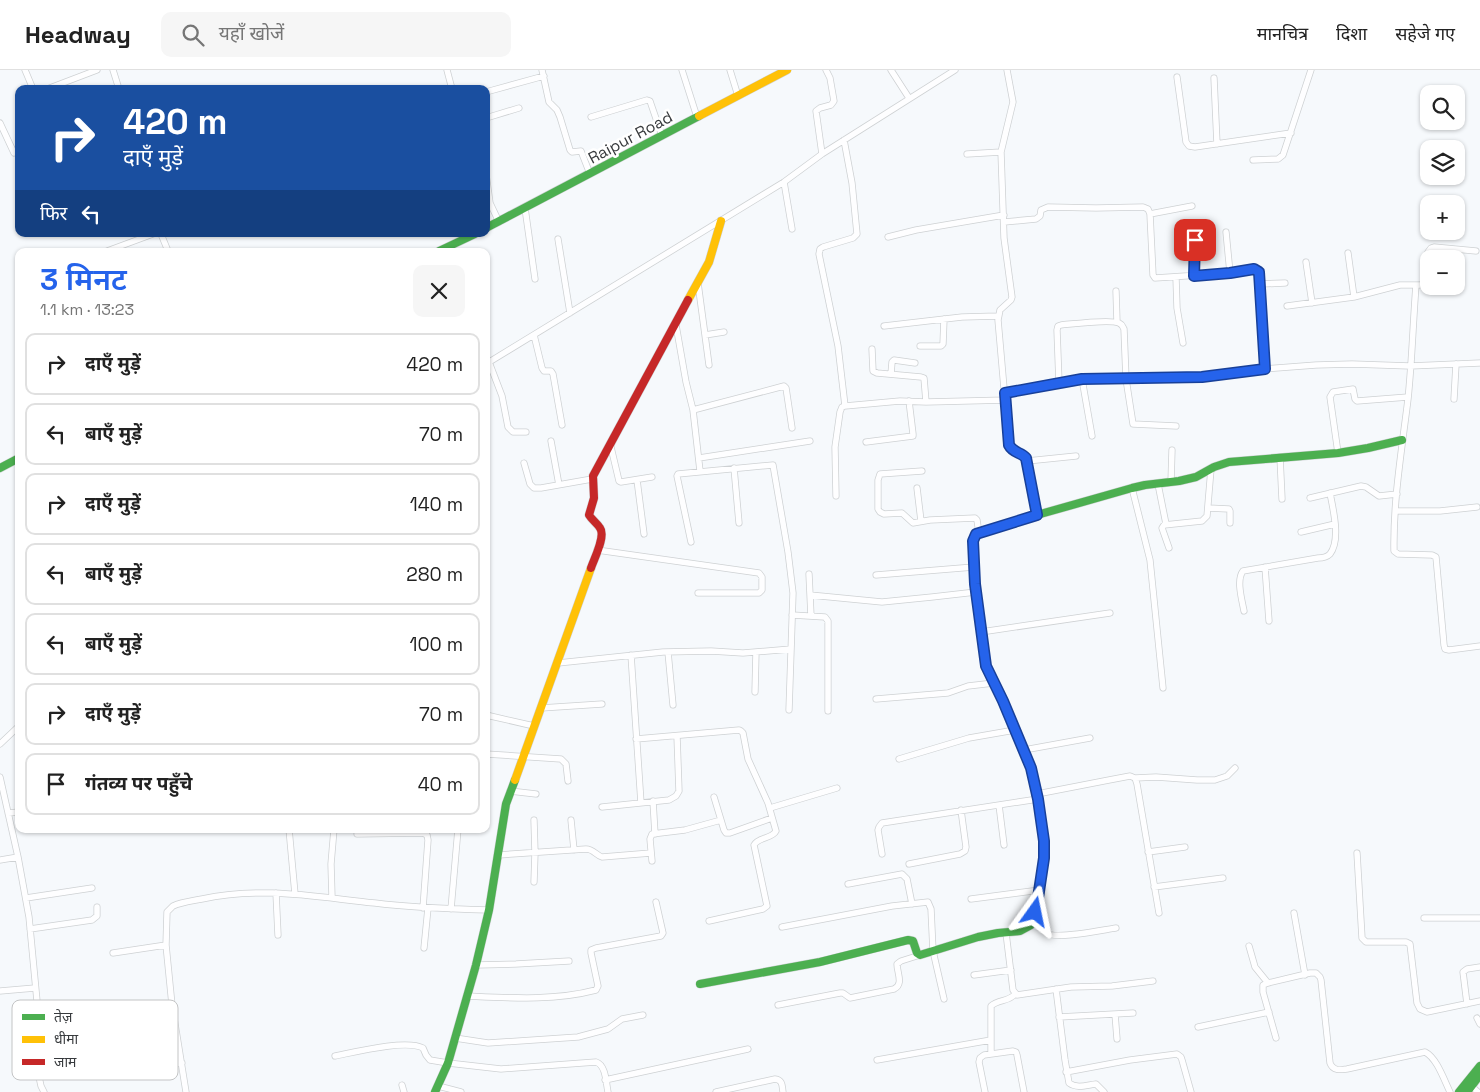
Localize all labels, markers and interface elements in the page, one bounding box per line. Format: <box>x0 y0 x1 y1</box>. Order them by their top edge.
search box <box>161 12 511 57</box>
text: Headway <box>25 19 131 50</box>
icon: search <box>179 21 207 49</box>
text: यहाँ खोजें <box>219 21 284 46</box>
text: मानचित्र <box>1257 22 1308 45</box>
text: दिशा <box>1336 22 1367 45</box>
text: सहेजे गए <box>1395 22 1455 45</box>
map controls <box>1420 85 1465 295</box>
button: search <box>1420 85 1465 130</box>
text: 420 m <box>123 100 228 144</box>
icon: right <box>40 105 105 170</box>
street label: Raipur Road <box>584 106 676 168</box>
button: layers <box>1420 140 1465 185</box>
text: दाएँ मुड़ें <box>123 143 183 171</box>
button: + <box>1420 195 1465 240</box>
icon: left <box>77 200 105 228</box>
text: फिर <box>40 201 67 226</box>
pin <box>1174 219 1216 261</box>
icon: arrive <box>1181 226 1209 254</box>
button: − <box>1420 250 1465 295</box>
text: 3 मिनट <box>40 260 127 299</box>
button: close <box>413 265 465 317</box>
text: 1.1 km · 13:23 <box>40 299 134 320</box>
icon: right <box>42 350 70 378</box>
text: दाएँ मुड़ें <box>85 351 141 376</box>
text: 420 m <box>406 352 463 377</box>
icon: left <box>42 420 70 448</box>
text: बाएँ मुड़ें <box>85 421 142 446</box>
text: 70 m <box>419 422 463 447</box>
icon: right <box>42 490 70 518</box>
text: दाएँ मुड़ें <box>85 491 141 516</box>
text: 140 m <box>410 492 463 517</box>
icon: left <box>42 560 70 588</box>
text: बाएँ मुड़ें <box>85 561 142 586</box>
text: 280 m <box>406 562 463 587</box>
icon: left <box>42 630 70 658</box>
text: बाएँ मुड़ें <box>85 631 142 656</box>
text: 100 m <box>409 632 463 657</box>
icon: right <box>42 700 70 728</box>
text: दाएँ मुड़ें <box>85 701 141 726</box>
text: 70 m <box>419 702 463 727</box>
icon: arrive <box>42 770 70 798</box>
text: गंतव्य पर पहुँचे <box>85 771 192 796</box>
text: 40 m <box>418 772 463 797</box>
position arrow <box>1008 885 1060 937</box>
legend <box>12 1000 178 1080</box>
text: तेज़ <box>54 1008 73 1026</box>
text: धीमा <box>54 1030 79 1048</box>
text: जाम <box>54 1053 77 1071</box>

